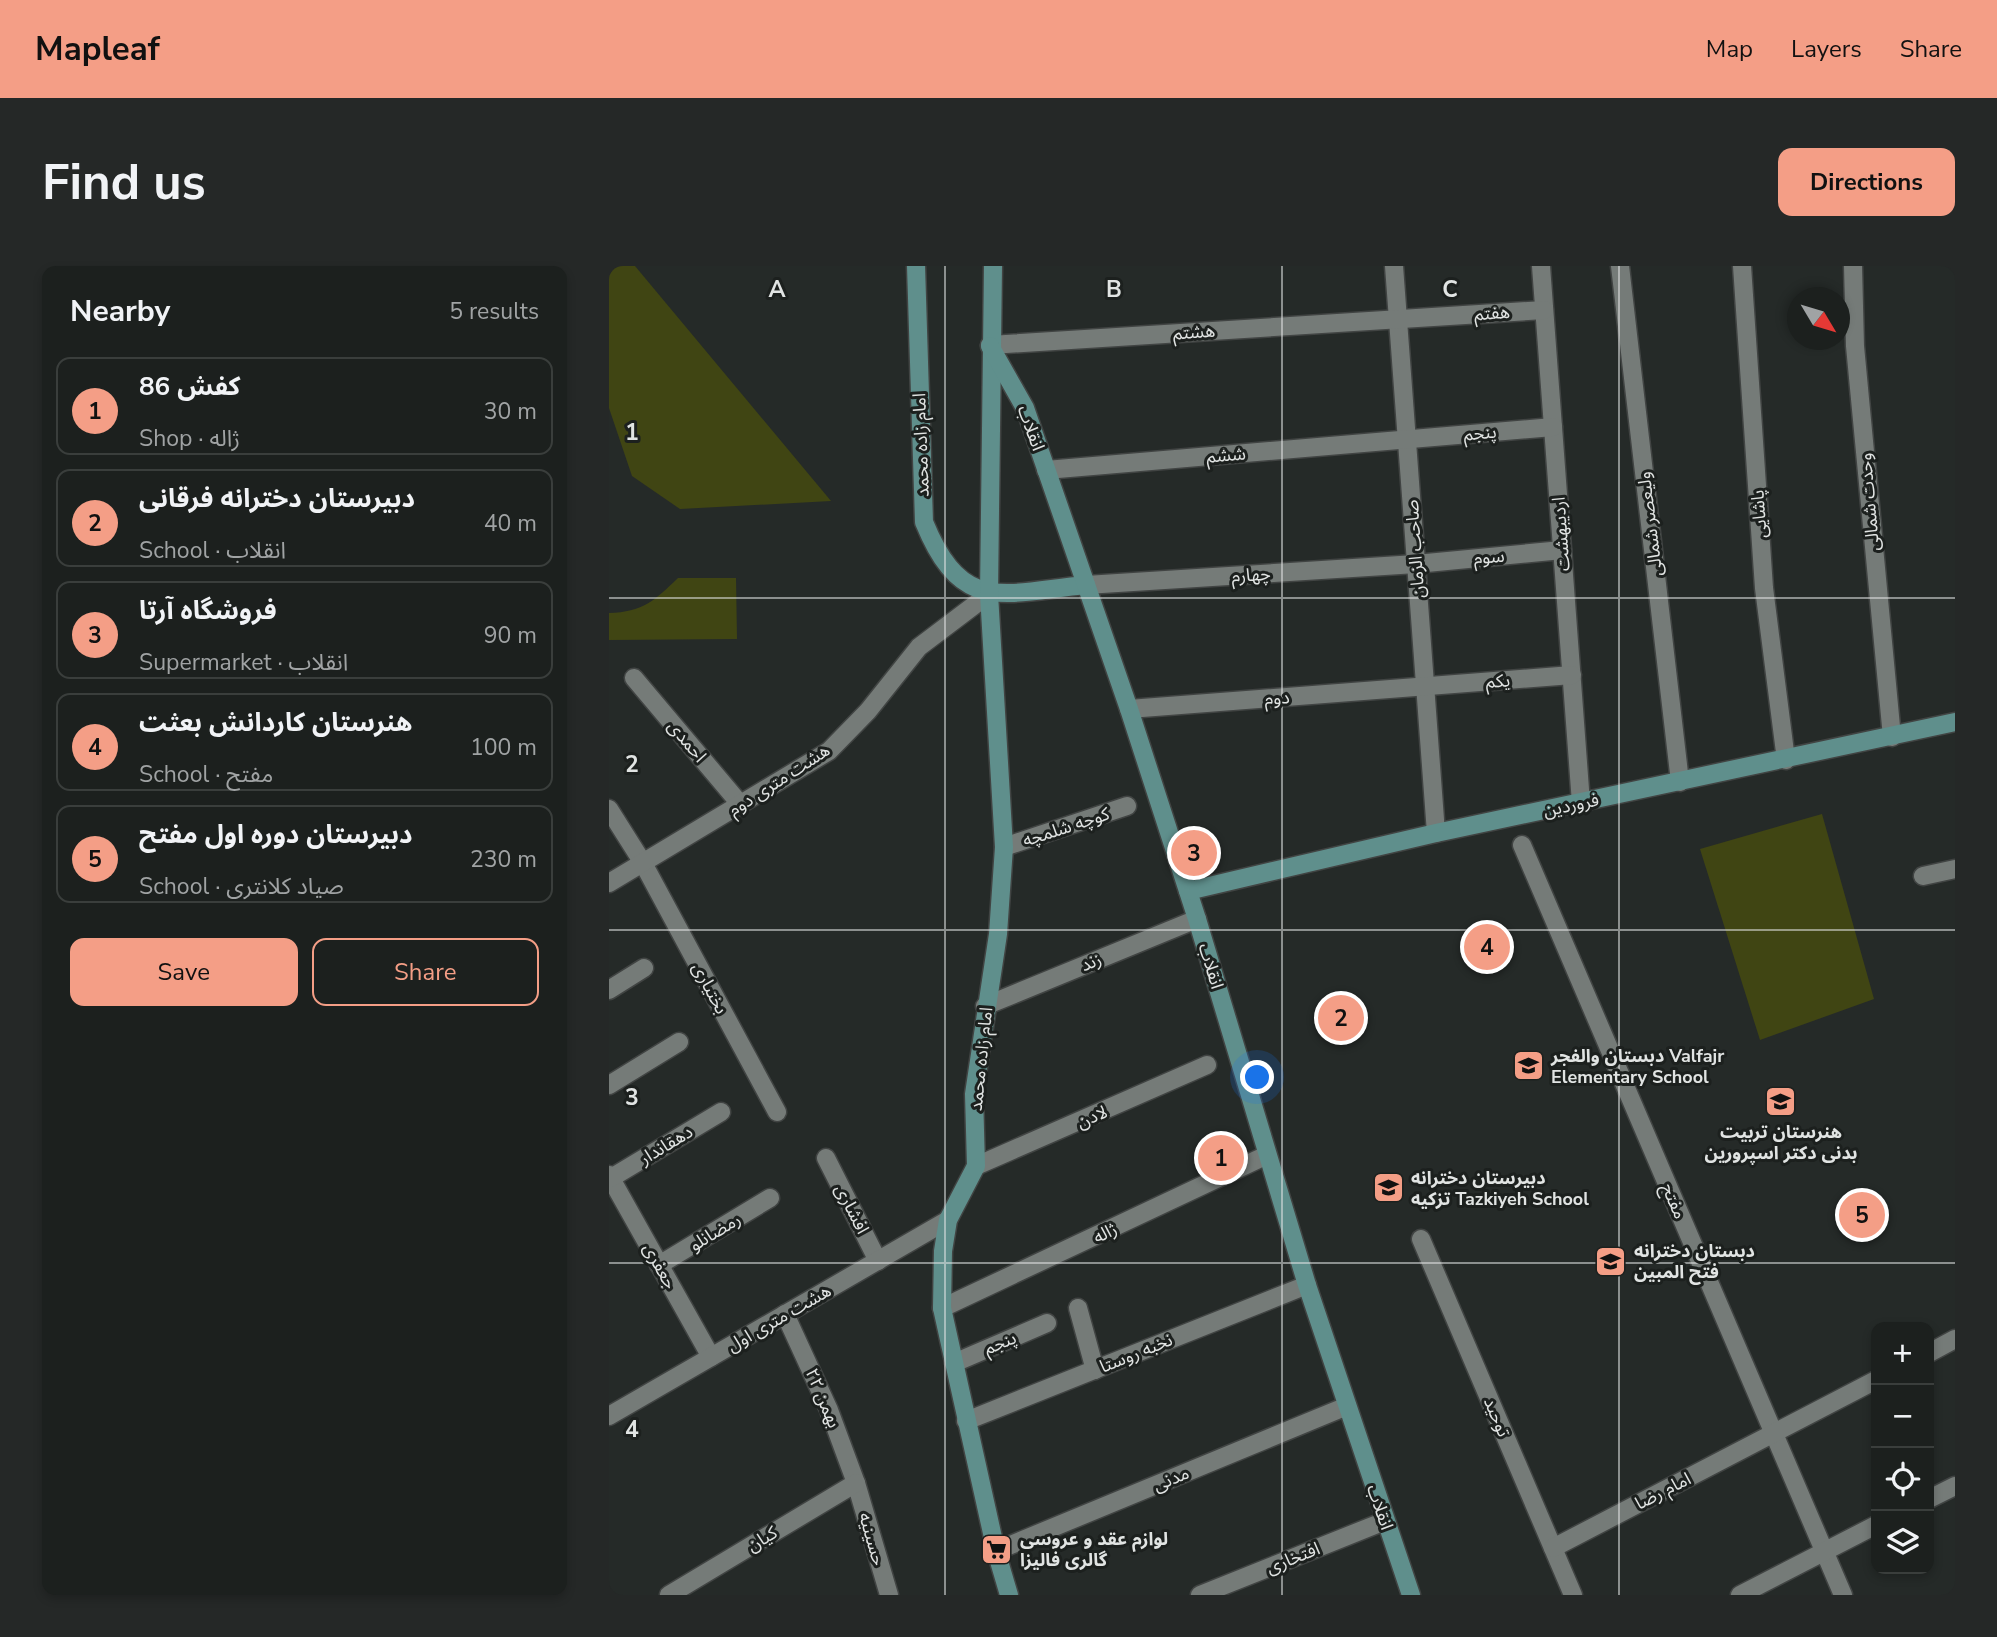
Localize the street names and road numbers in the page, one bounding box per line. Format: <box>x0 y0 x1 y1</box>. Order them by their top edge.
street label: هفتم <box>1473 300 1511 327</box>
street label: هشتم <box>1172 319 1216 346</box>
street label: امام زاده محمد <box>907 392 937 497</box>
street label: انقلاب <box>1012 402 1050 454</box>
street label: پنجم <box>1462 420 1498 447</box>
street label: ششم <box>1205 441 1247 470</box>
street label: وحدت شمالی <box>1853 452 1885 552</box>
street label: ولیعصر شمالی <box>1632 470 1668 578</box>
street label: پاشایی <box>1745 489 1773 539</box>
street label: اردیبهشت <box>1546 496 1576 572</box>
street label: صاحب الزمان <box>1400 499 1430 599</box>
street label: سوم <box>1472 544 1506 572</box>
street label: چهارم <box>1230 562 1272 590</box>
street label: یکم <box>1485 668 1511 695</box>
street label: دوم <box>1264 685 1291 713</box>
street label: احمدی <box>662 715 712 767</box>
street label: هشت متری دوم <box>723 738 836 824</box>
street label: فروردین <box>1541 787 1601 823</box>
street label: کوچه شلمچه <box>1019 802 1113 852</box>
street label: انقلاب <box>1193 940 1229 992</box>
street label: زند <box>1077 947 1105 977</box>
street label: بختیاری <box>686 958 734 1018</box>
street label: امام زاده محمد <box>964 1006 1000 1112</box>
street label: لادن <box>1073 1100 1111 1134</box>
street label: دهقاندار <box>634 1120 697 1171</box>
street label: مفتح <box>1655 1179 1692 1223</box>
street label: افشاری <box>829 1180 875 1238</box>
street label: رمضانلو <box>685 1207 745 1257</box>
street label: ژاله <box>1089 1217 1121 1249</box>
street label: جعفری <box>637 1238 683 1294</box>
street label: هشت متری اول <box>723 1279 835 1357</box>
street label: پنجم <box>980 1325 1020 1361</box>
street label: نخبه روستا <box>1096 1328 1176 1378</box>
street label: ۲۲ بهمن <box>800 1364 846 1432</box>
street label: توحید <box>1478 1394 1516 1440</box>
street label: مدنی <box>1149 1461 1193 1497</box>
street label: امام رضا <box>1631 1467 1696 1517</box>
street label: انقلاب <box>1361 1481 1399 1533</box>
street label: حسینیه <box>853 1510 891 1568</box>
street label: کیان <box>742 1520 782 1557</box>
street label: افتخاری <box>1263 1536 1323 1580</box>

